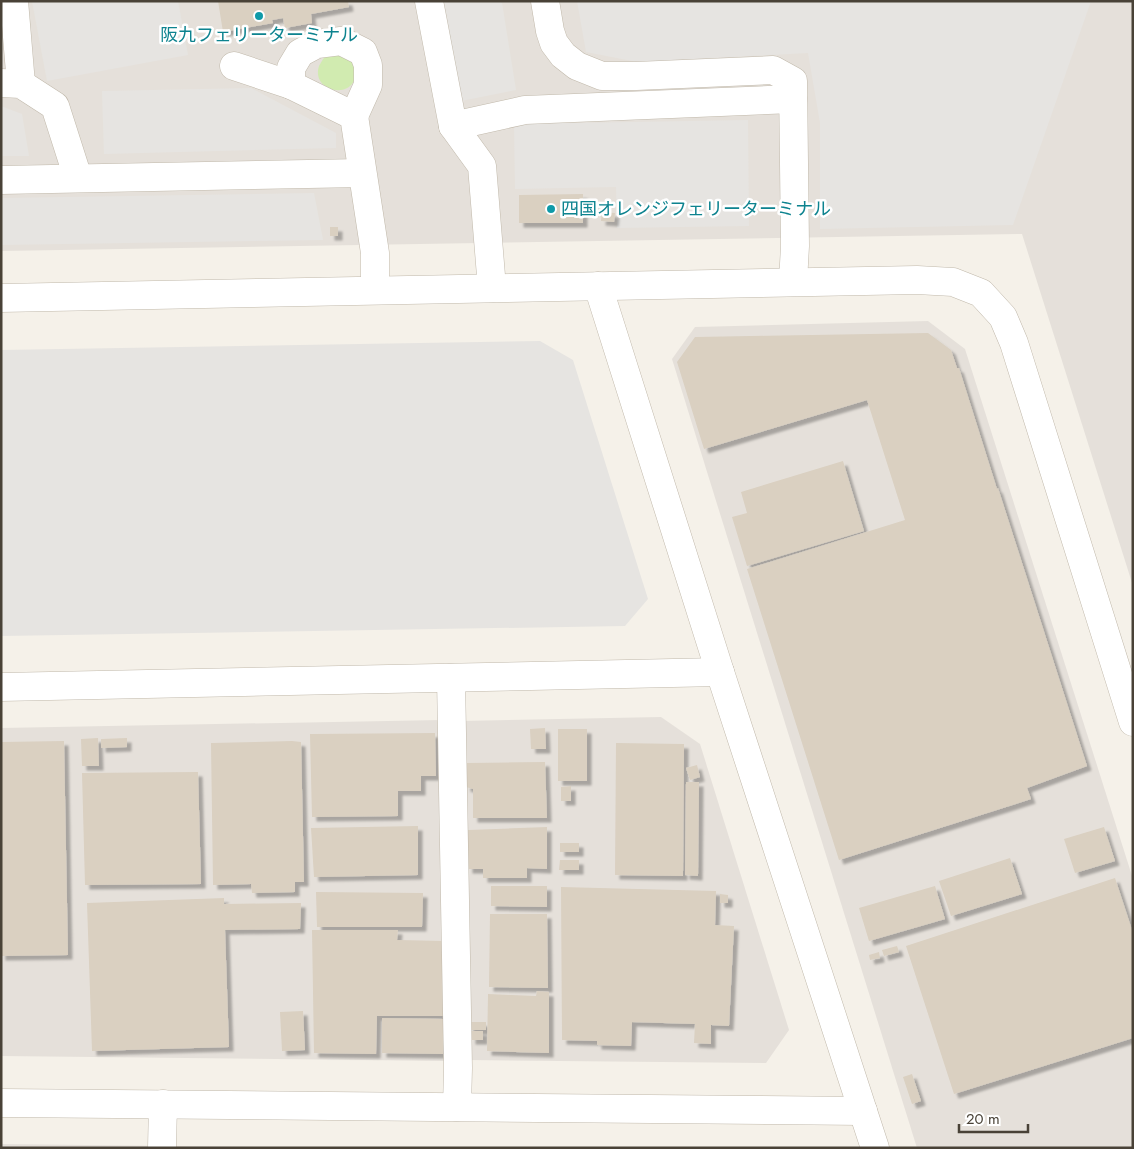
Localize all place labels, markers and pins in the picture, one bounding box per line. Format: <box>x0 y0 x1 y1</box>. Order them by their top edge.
marker: 阪九フェリーターミナル <box>253 10 265 22</box>
place label: 阪九フェリーターミナル <box>160 22 358 48</box>
place label: 四国オレンジフェリーターミナル <box>561 196 831 222</box>
marker: 四国オレンジフェリーターミナル <box>545 203 557 215</box>

